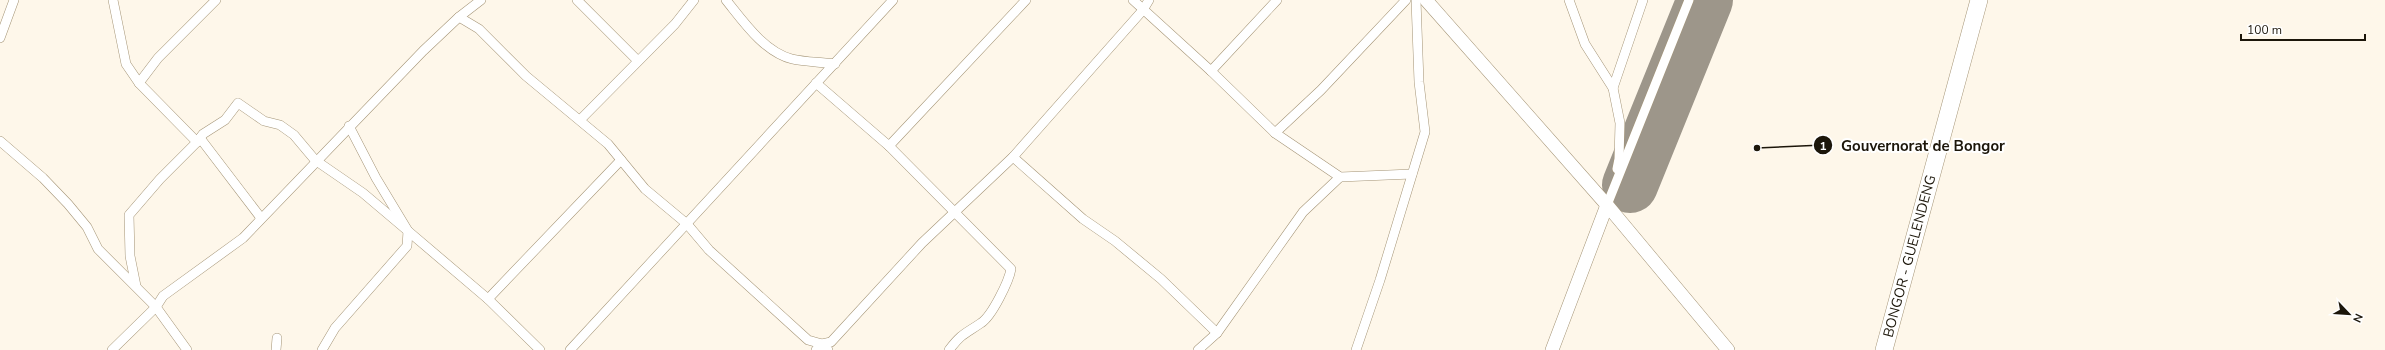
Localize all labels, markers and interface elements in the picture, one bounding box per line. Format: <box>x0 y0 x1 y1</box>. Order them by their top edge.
scale bar <box>2241 16 2365 42</box>
text: 100 m <box>2247 22 2282 38</box>
callout: Gouvernorat de Bongor <box>1813 132 2013 159</box>
text: Gouvernorat de Bongor <box>1841 136 2005 156</box>
text: 1 <box>1819 138 1827 154</box>
street label: BONGOR - GUELENDENG <box>1879 173 1940 340</box>
north arrow <box>2329 294 2369 334</box>
text: N <box>2349 311 2366 325</box>

